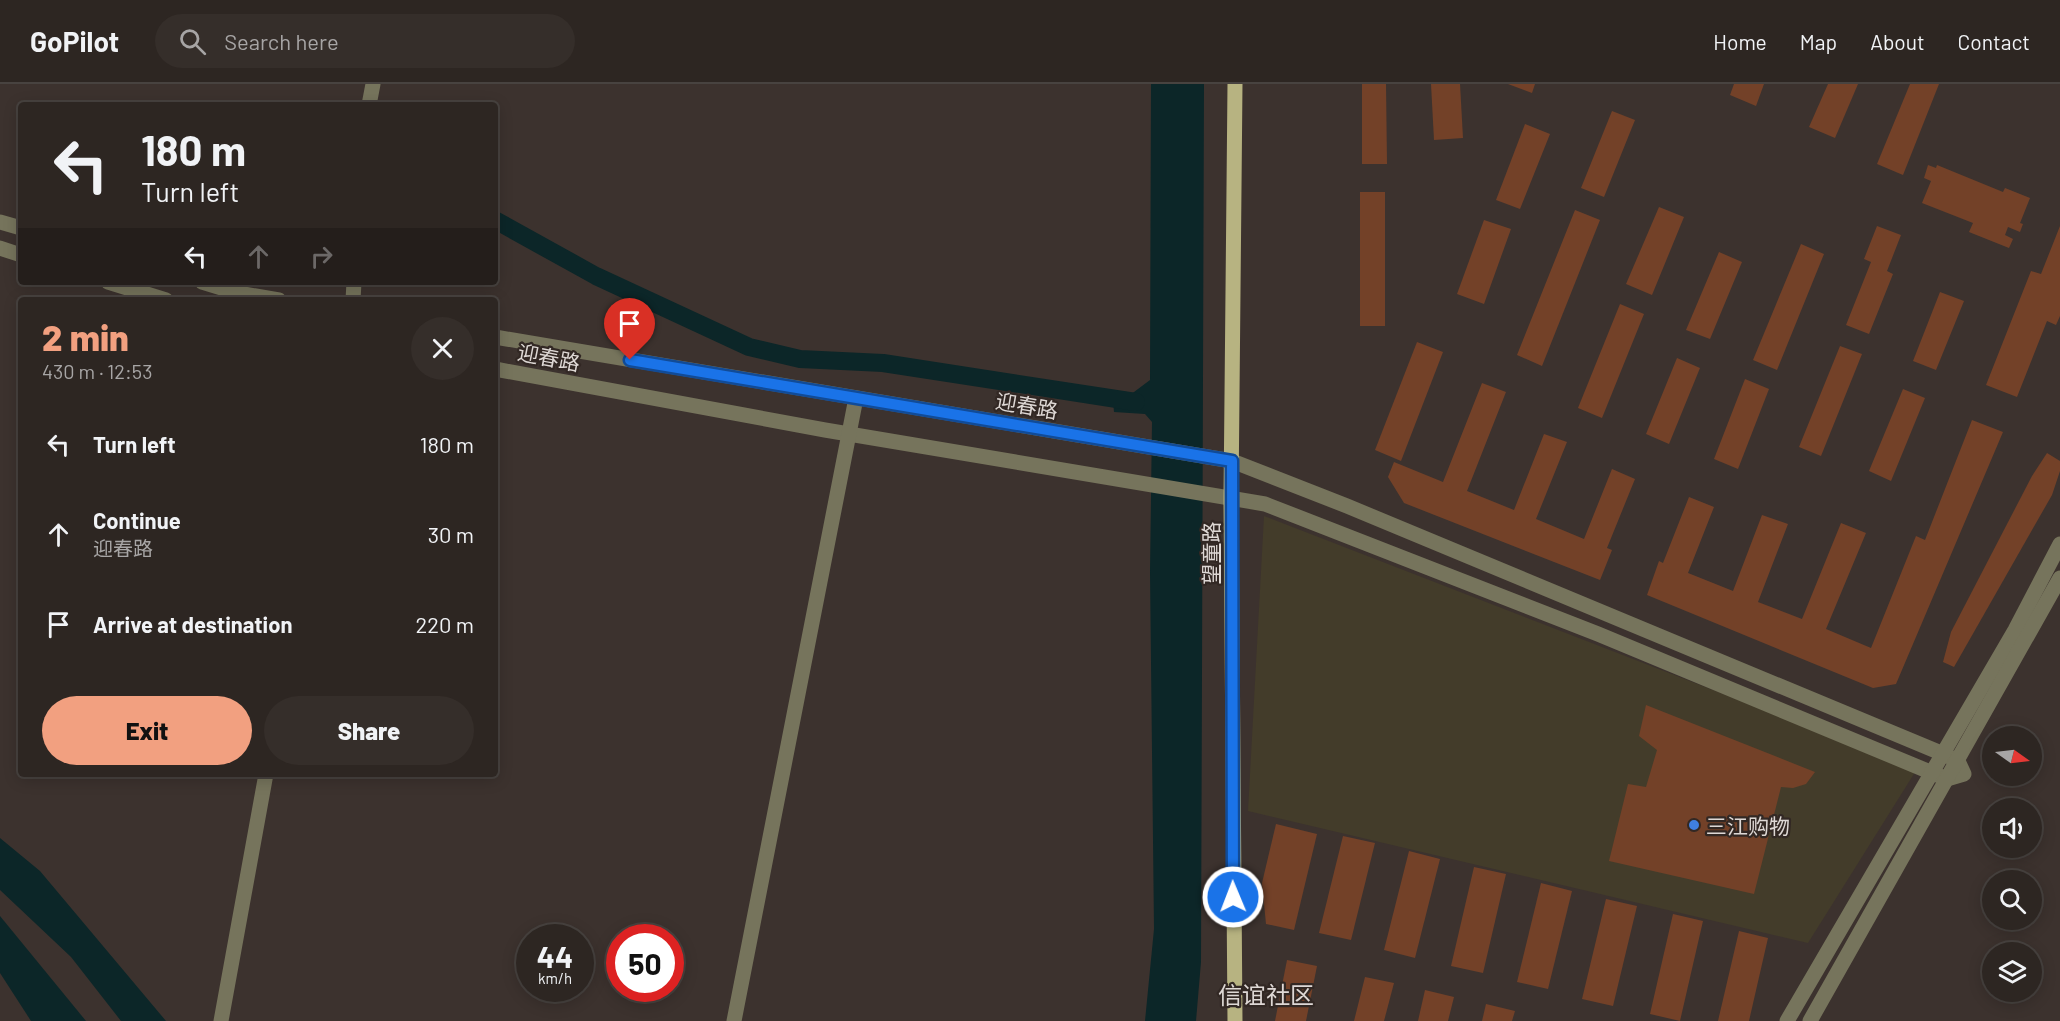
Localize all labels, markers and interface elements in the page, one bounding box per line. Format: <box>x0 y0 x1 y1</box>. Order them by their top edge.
search box <box>155 14 575 68</box>
text: GoPilot <box>30 24 119 58</box>
icon: search <box>176 25 209 58</box>
text: Search here <box>224 28 339 54</box>
text: Home <box>1713 29 1767 54</box>
text: Map <box>1800 29 1837 54</box>
text: About <box>1870 29 1925 54</box>
text: Contact <box>1958 29 2030 54</box>
text: 180 m <box>141 124 246 174</box>
icon: left <box>42 126 120 204</box>
text: Turn left <box>141 175 239 207</box>
icon: left <box>179 240 212 273</box>
icon: ahead <box>242 240 275 273</box>
icon: right <box>305 240 338 273</box>
pin <box>604 298 655 360</box>
icon: arrive <box>613 307 646 340</box>
text: 2 min <box>42 315 129 358</box>
button: close <box>411 317 474 380</box>
street label: 迎春路 <box>516 339 582 375</box>
text: 430 m · 12:53 <box>42 359 152 383</box>
street label: 迎春路 <box>994 387 1060 423</box>
icon: left <box>42 428 75 461</box>
text: Turn left <box>93 431 176 457</box>
text: 180 m <box>420 431 474 457</box>
text: Continue <box>93 507 181 533</box>
icon: ahead <box>42 518 75 551</box>
text: 30 m <box>428 521 474 547</box>
street label: 望童路 <box>1198 522 1223 585</box>
text: 迎春路 <box>93 536 153 560</box>
icon: arrive <box>42 608 75 641</box>
text: Arrive at destination <box>93 611 292 637</box>
text: 220 m <box>415 611 474 637</box>
button: Exit <box>42 696 252 765</box>
button: Share <box>264 696 474 765</box>
north arrow <box>1982 726 2042 786</box>
map controls <box>1982 726 2042 1002</box>
button: sound <box>1982 798 2042 858</box>
place label: 三江购物 <box>1706 813 1790 838</box>
marker: 三江购物 <box>1687 818 1701 832</box>
position arrow <box>1201 865 1265 929</box>
button: search <box>1982 870 2042 930</box>
speed limit sign: 50 <box>606 924 684 1002</box>
text: 44 <box>537 938 573 974</box>
button: layers <box>1982 942 2042 1002</box>
text: km/h <box>538 969 572 987</box>
district label: 信谊社区 <box>1218 980 1314 1009</box>

